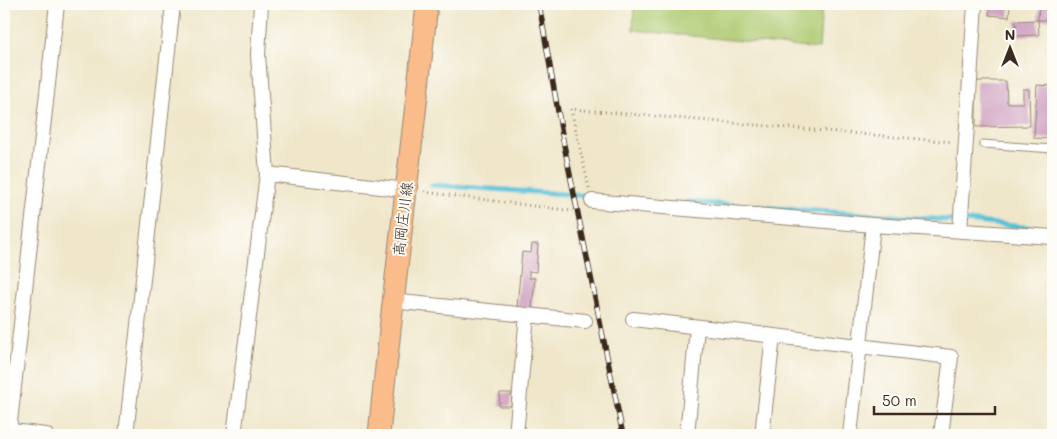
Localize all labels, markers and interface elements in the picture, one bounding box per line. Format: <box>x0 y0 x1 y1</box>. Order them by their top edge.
north arrow <box>984 22 1034 72</box>
text: N <box>1005 25 1015 44</box>
street label: 高岡庄川線 <box>388 180 417 257</box>
scale bar <box>874 384 996 416</box>
text: 50 m <box>882 390 917 410</box>

